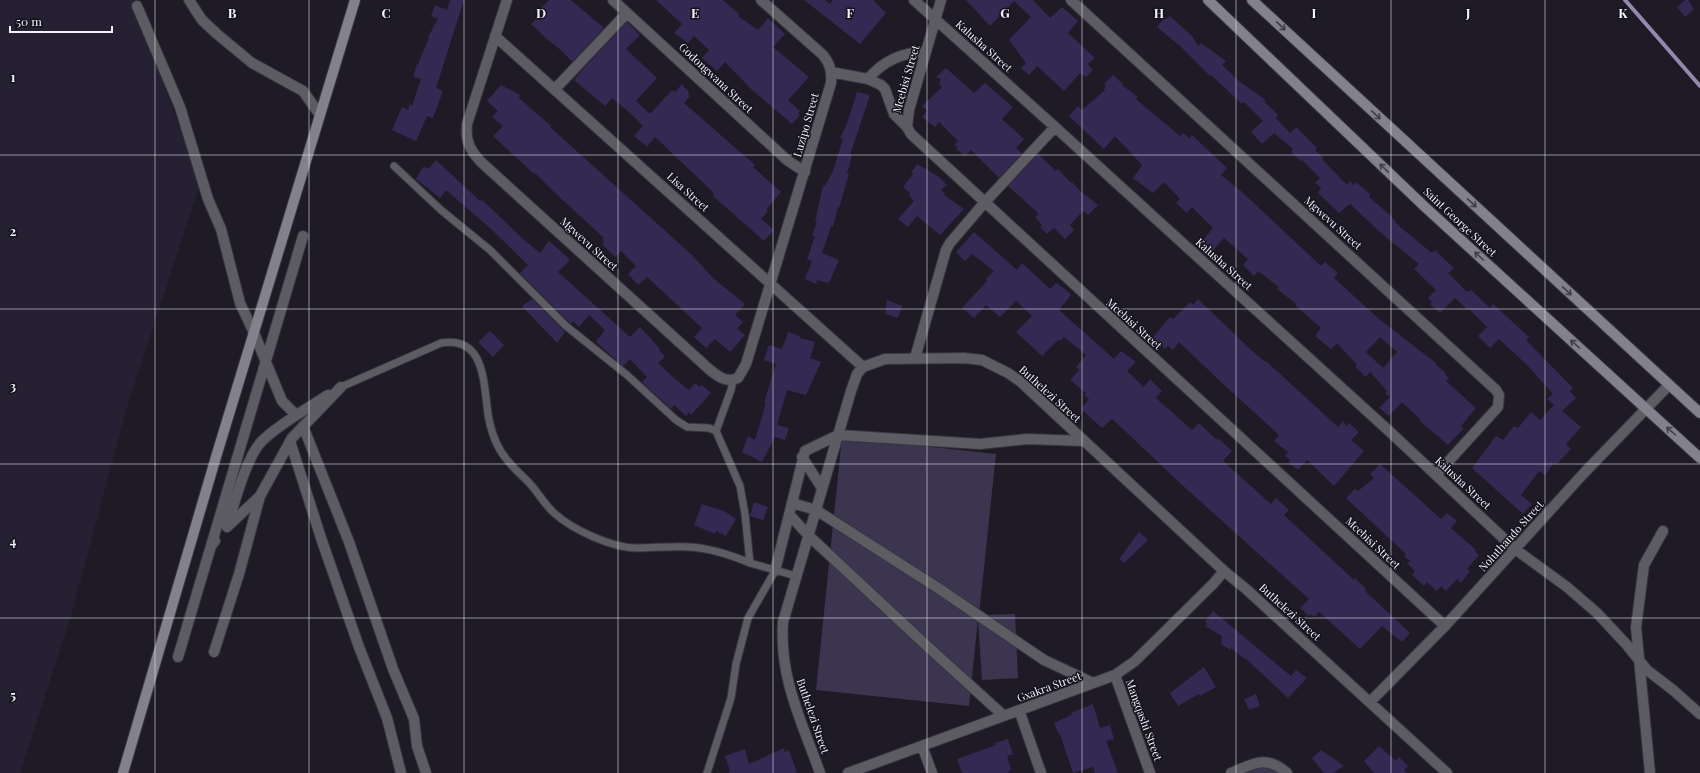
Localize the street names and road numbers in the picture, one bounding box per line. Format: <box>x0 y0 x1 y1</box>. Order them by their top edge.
street label: Kalusha Street <box>953 16 1016 75</box>
street label: Godongwana Street <box>676 39 757 116</box>
street label: Mcebisi Street <box>889 43 922 115</box>
street label: Luzipo Street <box>789 91 822 159</box>
street label: Lisa Street <box>664 169 713 215</box>
street label: Saint George Street <box>1420 184 1500 260</box>
street label: Mgwevu Street <box>1301 193 1366 253</box>
street label: Mgwevu Street <box>557 214 622 274</box>
street label: Kalusha Street <box>1193 234 1256 293</box>
street label: Mcebisi Street <box>1103 295 1165 353</box>
street label: Buthelezi Street <box>1016 362 1085 426</box>
street label: Kalusha Street <box>1432 453 1495 512</box>
street label: Noluthando Street <box>1475 497 1546 574</box>
street label: Mcebisi Street <box>1343 513 1404 572</box>
street label: Buthelezi Street <box>1256 580 1325 644</box>
street label: Gxakra Street <box>1015 668 1083 705</box>
street label: Buthelezi Street <box>794 676 833 755</box>
street label: Mangqashi Street <box>1123 677 1166 763</box>

